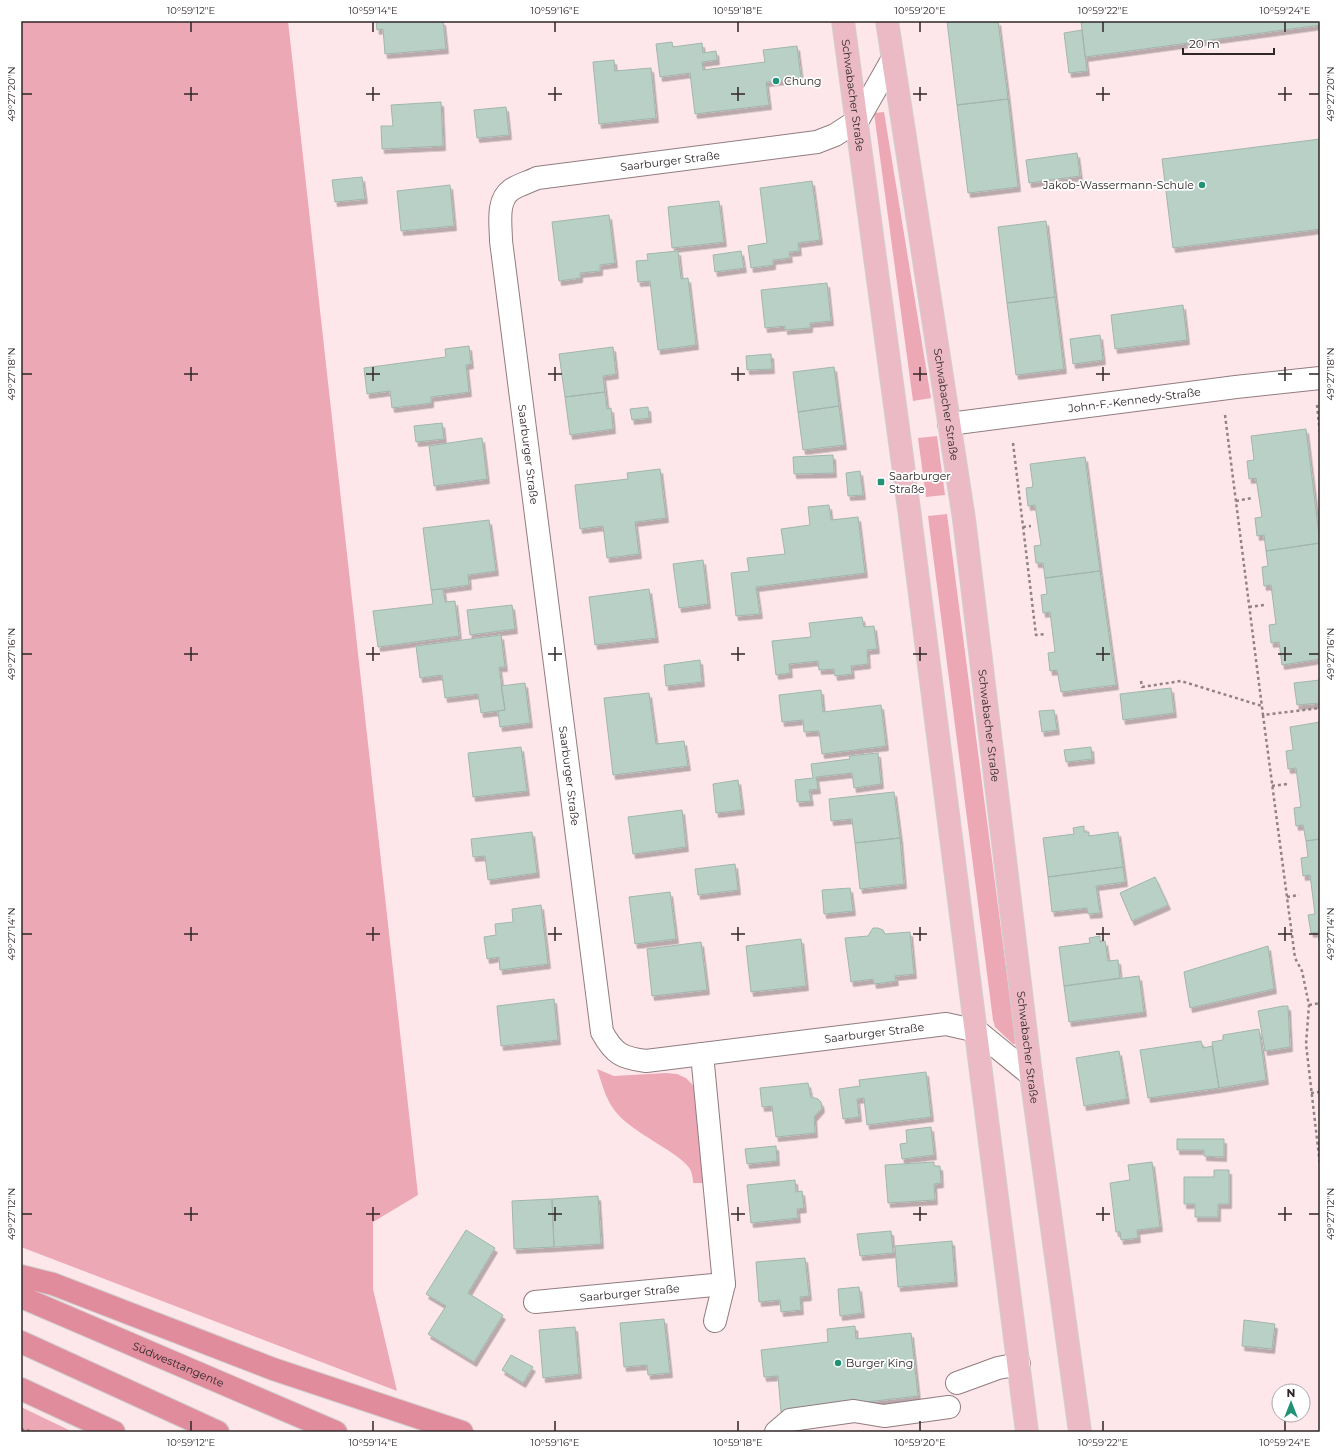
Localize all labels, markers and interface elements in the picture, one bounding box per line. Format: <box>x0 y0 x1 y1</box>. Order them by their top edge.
text: 10°59'12"E <box>167 4 216 17</box>
text: 10°59'14"E <box>348 4 398 17</box>
text: 10°59'16"E <box>531 4 580 17</box>
text: 10°59'18"E <box>713 4 763 17</box>
text: 10°59'20"E <box>894 4 946 17</box>
text: 10°59'22"E <box>1078 4 1129 17</box>
text: 10°59'24"E <box>1260 4 1311 17</box>
scale bar <box>1183 30 1274 56</box>
text: 20 m <box>1189 36 1220 51</box>
street label: Schwabacher Straße <box>839 38 868 153</box>
text: 49°27'20"N <box>5 66 18 122</box>
text: 49°27'20"N <box>1324 66 1337 122</box>
place label: Chung <box>784 74 822 88</box>
marker: Chung <box>771 76 781 86</box>
street label: Saarburger Straße <box>619 148 721 174</box>
place label: Jakob-Wassermann-Schule <box>1042 178 1194 192</box>
marker: Jakob-Wassermann-Schule <box>1197 180 1207 190</box>
text: 49°27'18"N <box>5 347 18 401</box>
street label: Schwabacher Straße <box>931 347 962 462</box>
text: 49°27'18"N <box>1324 347 1337 401</box>
street label: John-F.-Kennedy-Straße <box>1066 385 1202 416</box>
street label: Saarburger Straße <box>515 404 542 505</box>
place label: Saarburger Straße <box>889 469 951 496</box>
marker: Saarburger Straße <box>876 477 886 487</box>
text: 49°27'16"N <box>5 628 18 680</box>
text: 49°27'16"N <box>1324 628 1337 680</box>
street label: Schwabacher Straße <box>975 668 1003 783</box>
street label: Saarburger Straße <box>556 725 583 827</box>
text: 49°27'14"N <box>5 907 18 961</box>
text: 49°27'14"N <box>1324 907 1337 961</box>
street label: Schwabacher Straße <box>1014 990 1042 1105</box>
street label: Saarburger Straße <box>823 1020 925 1046</box>
text: 49°27'12"N <box>5 1188 18 1240</box>
text: 49°27'12"N <box>1324 1188 1337 1240</box>
street label: Saarburger Straße <box>579 1281 681 1305</box>
street label: Südwesttangente <box>130 1339 226 1390</box>
place label: Burger King <box>846 1356 913 1370</box>
marker: Burger King <box>833 1358 843 1368</box>
north arrow <box>1271 1383 1311 1423</box>
text: N <box>1287 1386 1295 1400</box>
text: 10°59'12"E <box>167 1436 216 1449</box>
text: 10°59'14"E <box>348 1436 398 1449</box>
text: 10°59'16"E <box>531 1436 580 1449</box>
text: 10°59'18"E <box>713 1436 763 1449</box>
text: 10°59'20"E <box>894 1436 946 1449</box>
text: 10°59'22"E <box>1078 1436 1129 1449</box>
text: 10°59'24"E <box>1260 1436 1311 1449</box>

